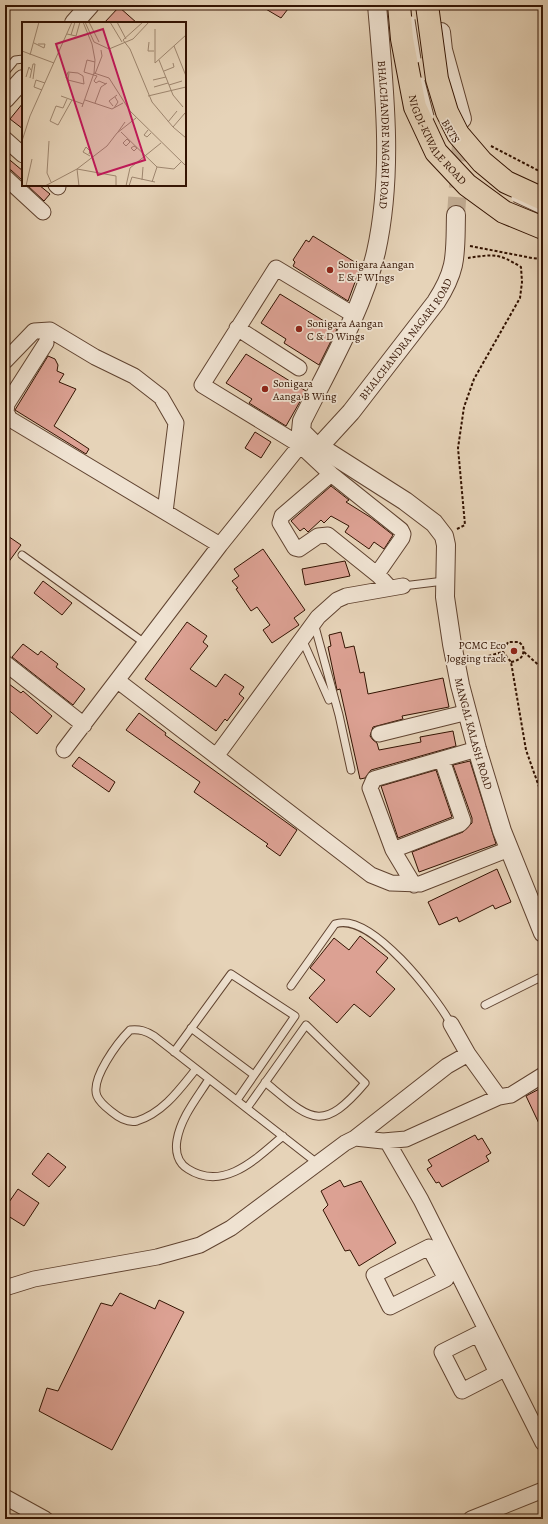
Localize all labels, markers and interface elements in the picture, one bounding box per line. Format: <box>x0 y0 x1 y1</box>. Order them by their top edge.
inset map <box>22 22 186 186</box>
street label: BHALCHANDRE NAGARI ROAD <box>374 60 393 210</box>
street label: NIGDI-KIWALE ROAD <box>405 94 470 188</box>
street label: BRTS <box>438 117 463 146</box>
place label: Sonigara Aangan E & F WIngs <box>338 257 414 285</box>
marker: Sonigara Aangan E & F WIngs <box>325 265 335 275</box>
street label: BHALCHANDRA NAGARI ROAD <box>356 276 456 403</box>
place label: Sonigara Aangan C & D Wings <box>307 316 383 344</box>
marker: Sonigara Aangan C & D Wings <box>294 324 304 334</box>
place label: Sonigara Aanga B Wing <box>272 376 337 404</box>
marker: Sonigara Aanga B Wing <box>260 384 270 394</box>
place label: PCMC Eco Jogging track <box>447 638 507 666</box>
marker: PCMC Eco Jogging track <box>509 646 519 656</box>
street label: MANGAL KALASH ROAD <box>451 677 496 792</box>

